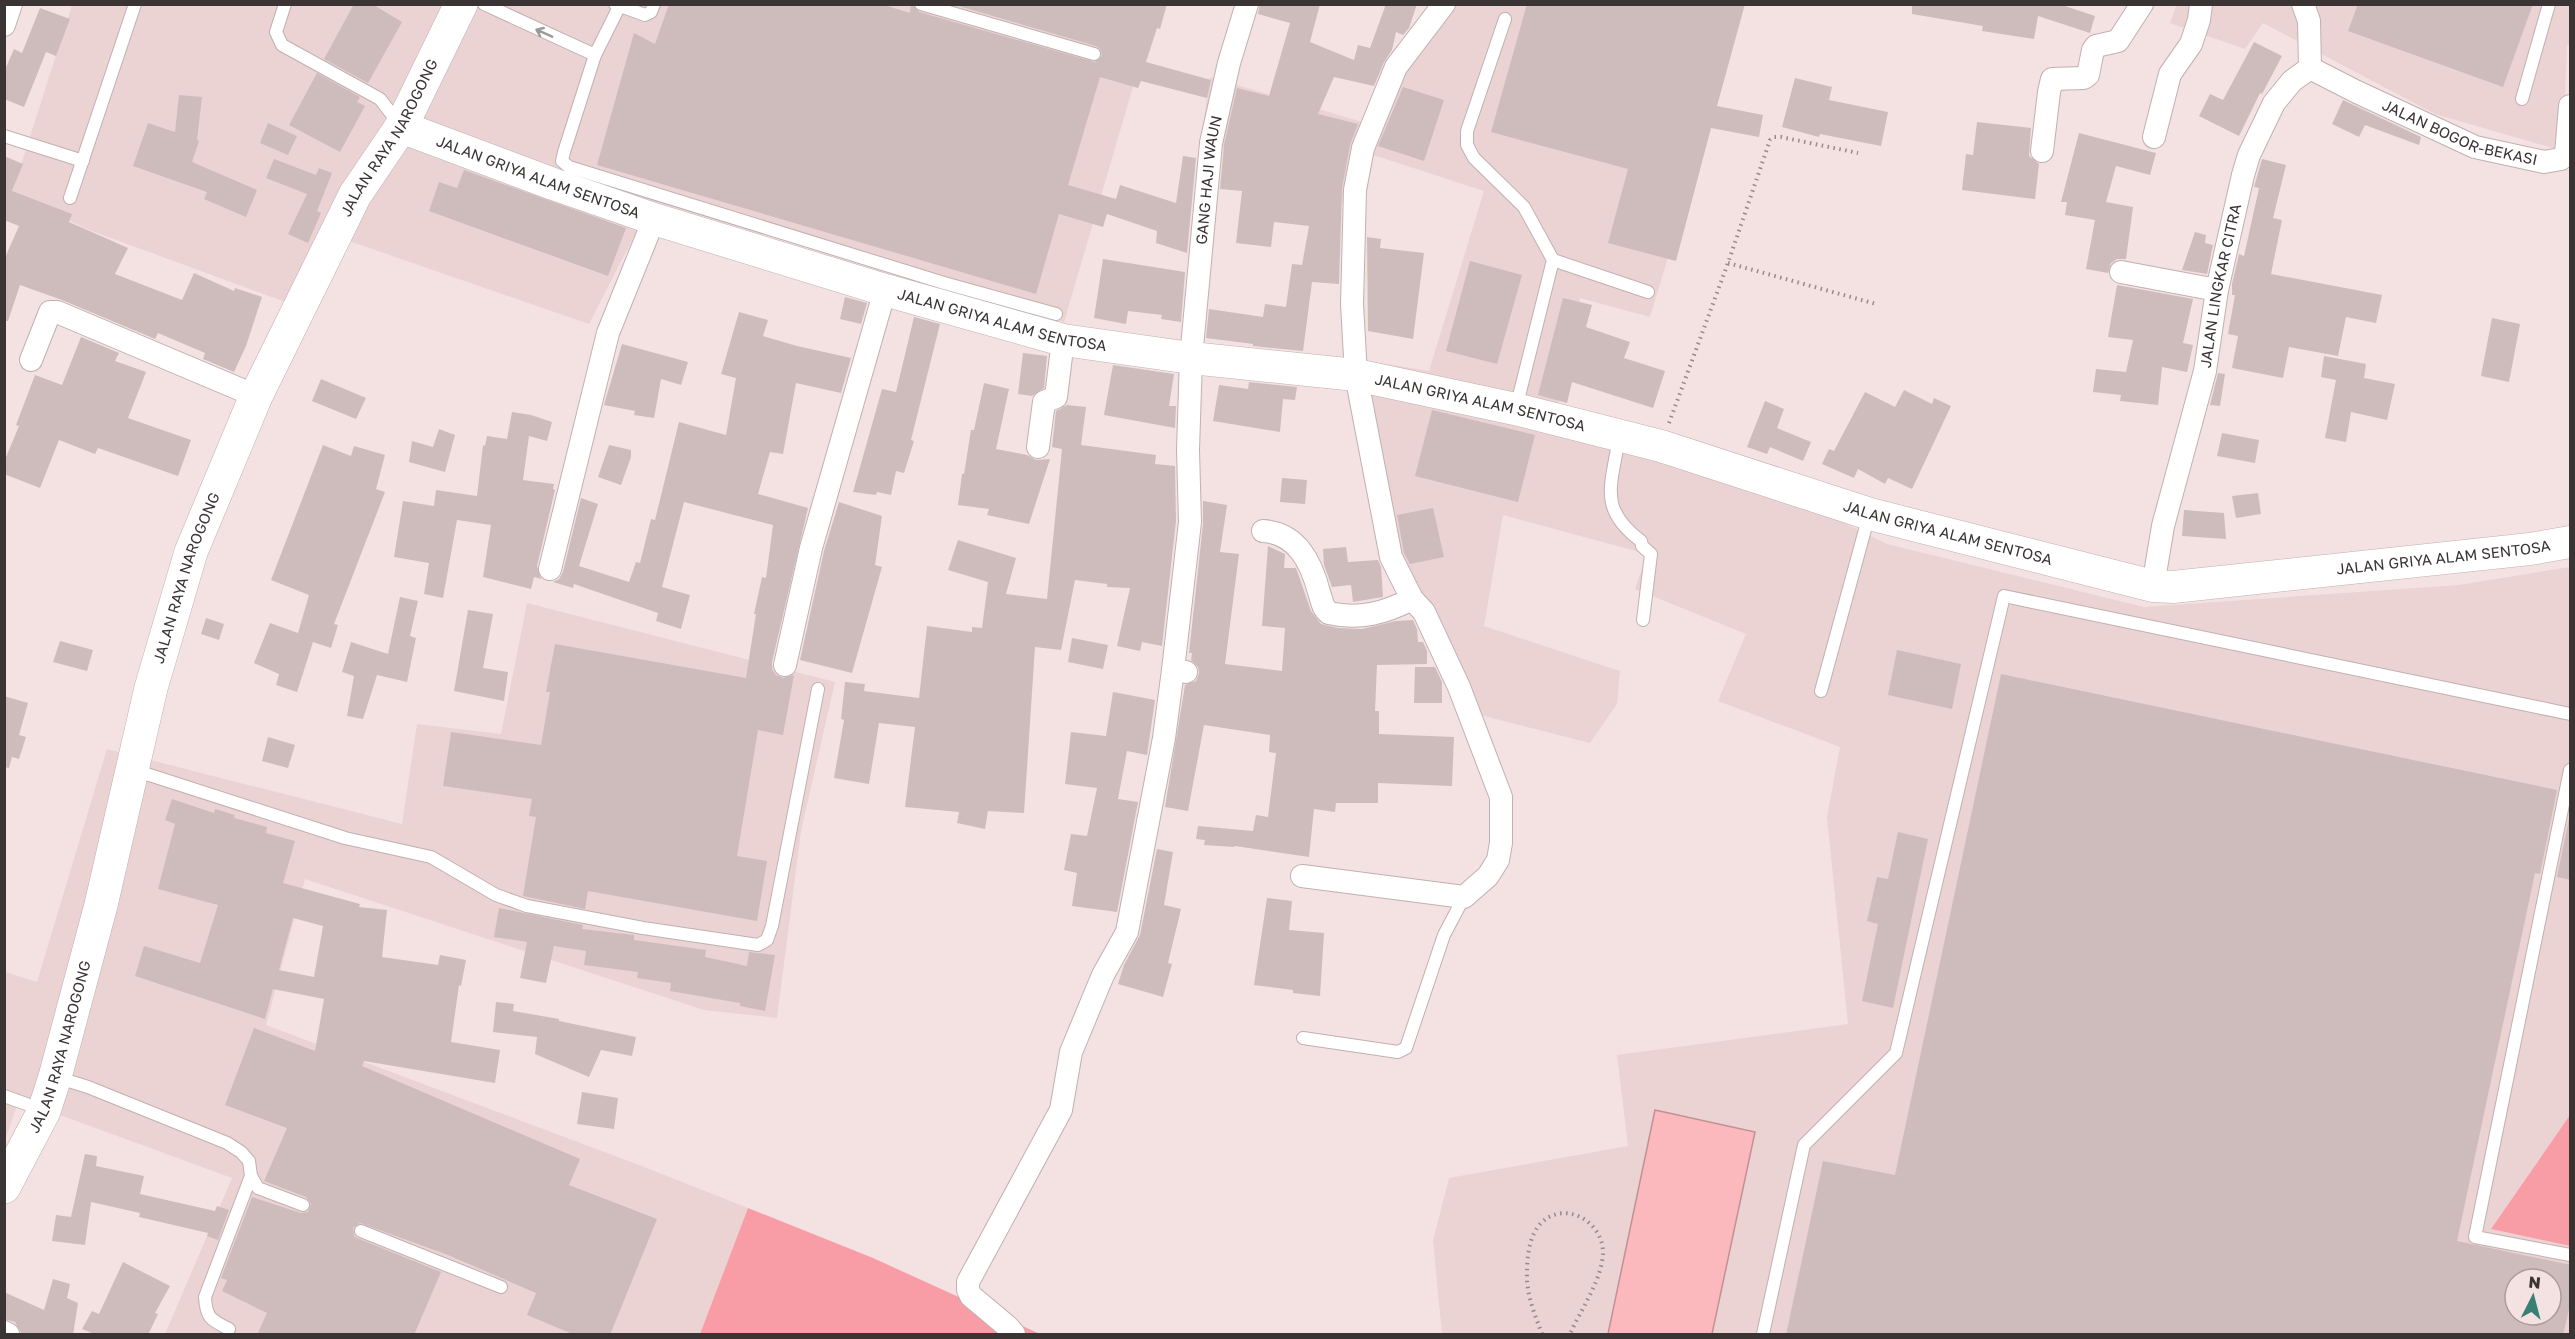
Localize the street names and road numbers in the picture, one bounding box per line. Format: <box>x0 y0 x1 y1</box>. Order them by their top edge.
street label: JALAN RAYA NAROGONG <box>336 56 441 219</box>
street label: JALAN BOGOR-BEKASI <box>2380 95 2539 168</box>
street label: GANG HAJI WAUN <box>1192 113 1225 245</box>
street label: JALAN GRIYA ALAM SENTOSA <box>434 131 643 221</box>
street label: JALAN LINGKAR CITRA <box>2196 202 2244 369</box>
street label: JALAN GRIYA ALAM SENTOSA <box>896 284 1108 354</box>
street label: JALAN GRIYA ALAM SENTOSA <box>1373 369 1587 434</box>
street label: JALAN RAYA NAROGONG <box>149 489 223 665</box>
street label: JALAN GRIYA ALAM SENTOSA <box>1841 496 2054 568</box>
street label: JALAN GRIYA ALAM SENTOSA <box>2335 536 2552 578</box>
street label: JALAN RAYA NAROGONG <box>24 958 94 1136</box>

